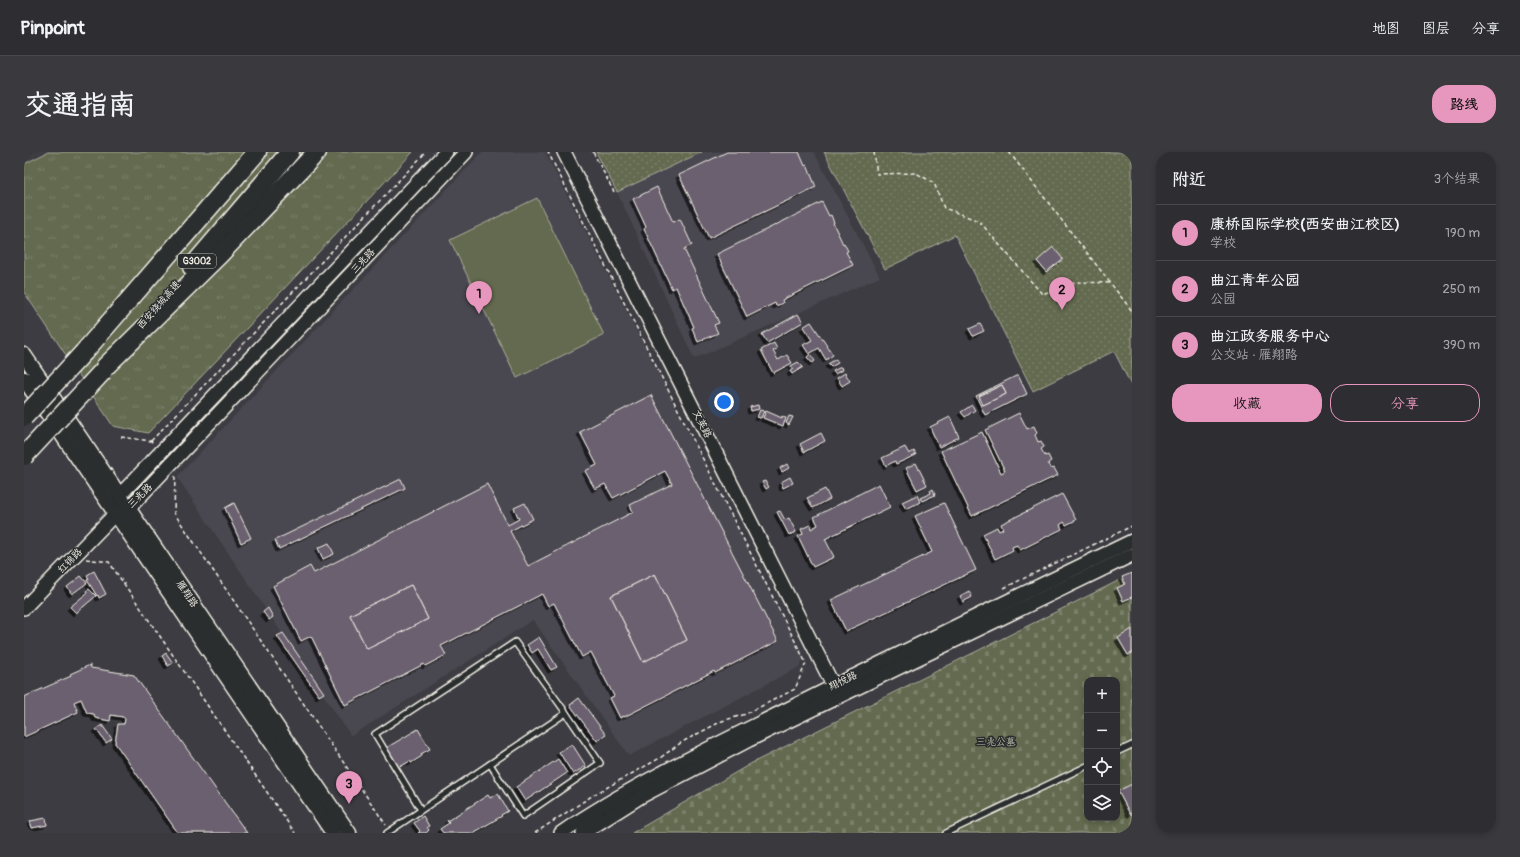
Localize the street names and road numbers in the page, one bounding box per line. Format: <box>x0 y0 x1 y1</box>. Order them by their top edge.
street label: 三兆路 <box>348 246 378 276</box>
road number: G3002 <box>178 254 216 268</box>
street label: 西安绕城高速 <box>135 278 183 332</box>
street label: 文英路 <box>690 408 714 440</box>
street label: 三兆路 <box>125 481 155 511</box>
street label: 红锦路 <box>55 546 85 576</box>
street label: 雁翔路 <box>174 578 200 610</box>
street label: 翔悦路 <box>827 669 859 693</box>

